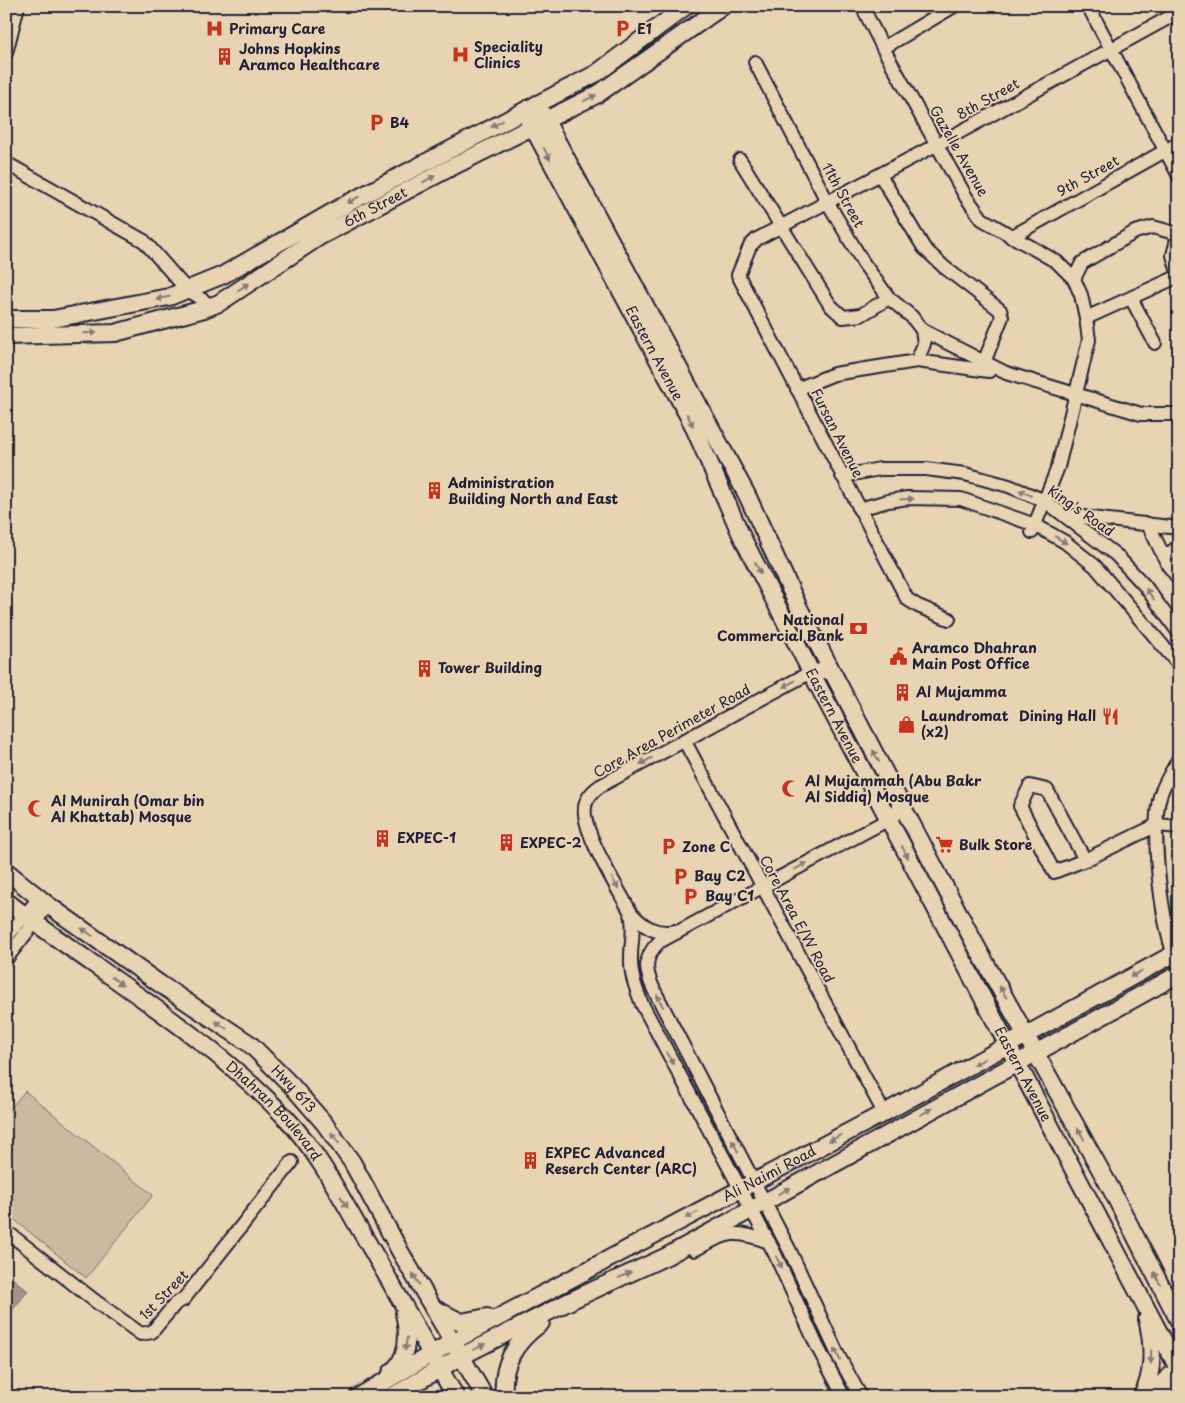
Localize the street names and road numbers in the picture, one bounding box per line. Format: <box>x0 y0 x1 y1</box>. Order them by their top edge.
street label: 8th Street <box>953 73 1023 124</box>
street label: Gazelle Avenue <box>925 101 994 200</box>
street label: 9th Street <box>1053 150 1123 201</box>
street label: 11th Street <box>817 158 870 231</box>
street label: 6th Street <box>340 181 411 232</box>
street label: Eastern Avenue <box>621 302 689 404</box>
street label: Fursan Avenue <box>806 385 869 481</box>
street label: King's Road <box>1044 480 1119 541</box>
street label: Eastern Avenue <box>801 664 868 767</box>
street label: Core Area Perimeter Road <box>589 679 754 783</box>
street label: Core Area E/W Road <box>755 851 840 986</box>
street label: Eastern Avenue <box>990 1023 1057 1125</box>
street label: Dhahran Boulevard <box>221 1055 327 1165</box>
street label: Hwy 613 <box>267 1060 322 1117</box>
street label: Ali Naimi Road <box>719 1140 819 1207</box>
street label: 1st Street <box>134 1265 193 1325</box>

